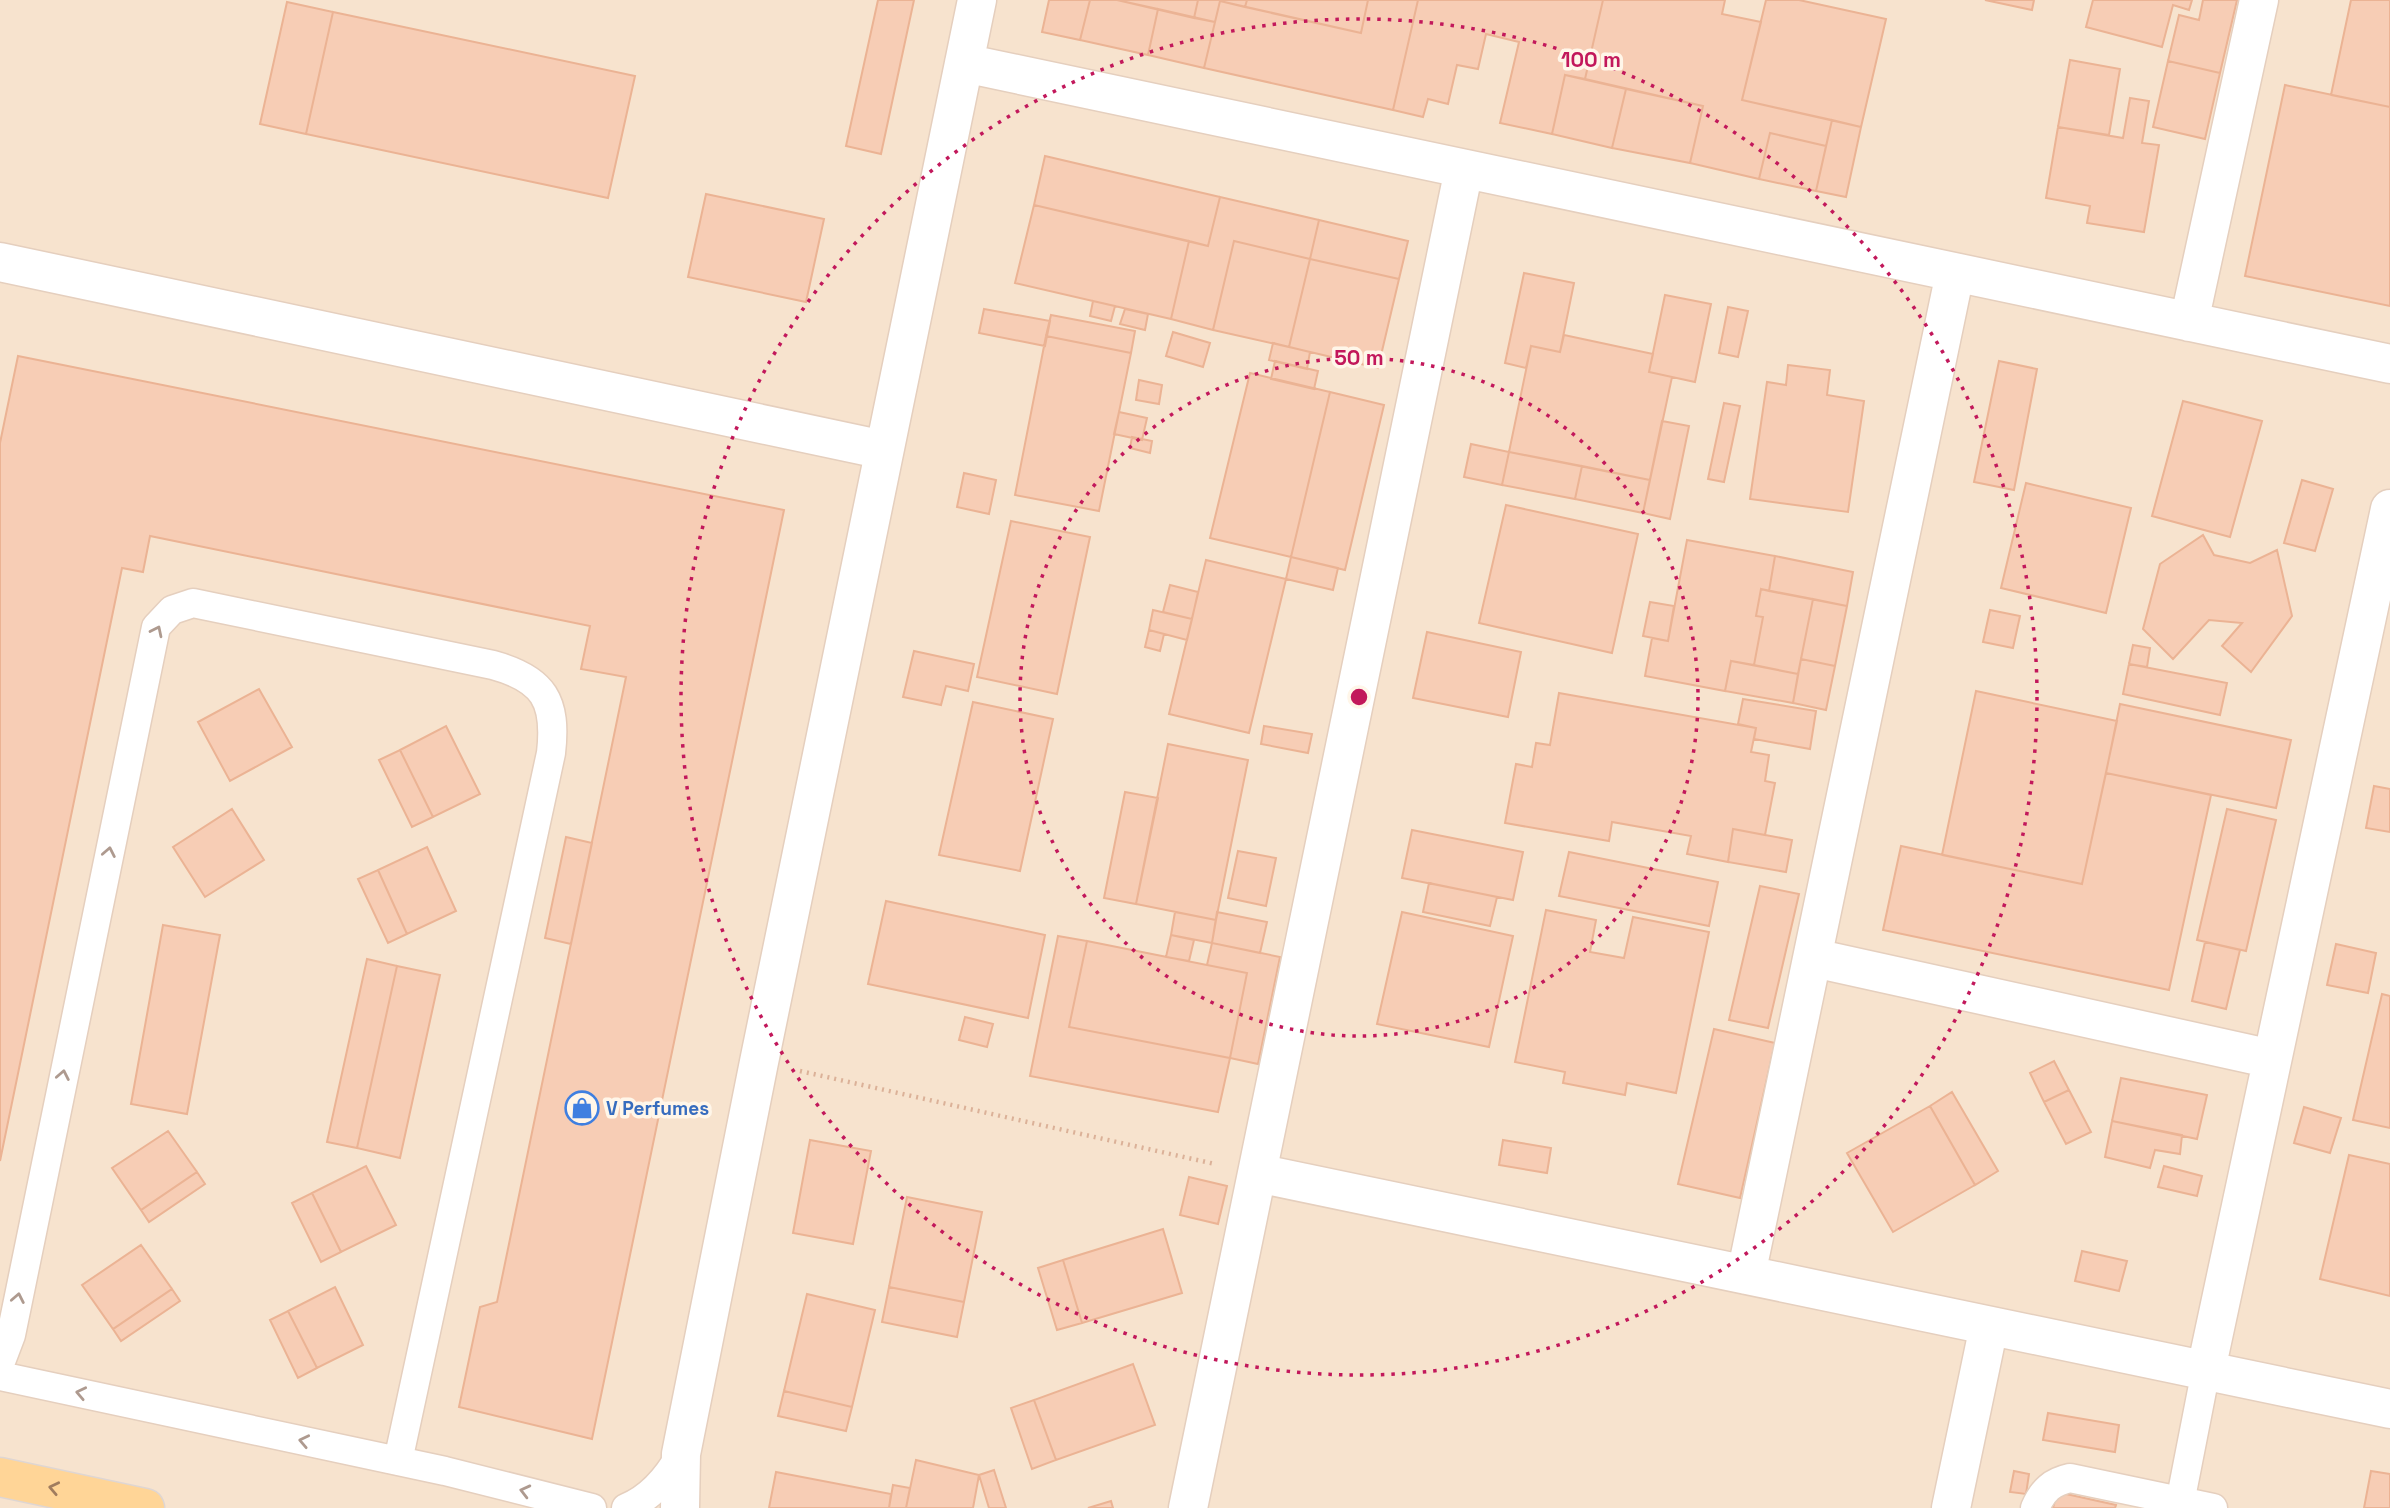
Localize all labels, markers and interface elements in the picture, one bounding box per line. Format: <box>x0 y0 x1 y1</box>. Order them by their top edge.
text: 100 m <box>1561 46 1621 73</box>
text: 50 m <box>1334 344 1384 371</box>
one-way arrow <box>149 626 163 638</box>
centre of rings <box>1347 685 1371 709</box>
one-way arrow <box>100 846 115 858</box>
one-way arrow <box>55 1069 70 1081</box>
shop icon: V Perfumes <box>563 1089 601 1127</box>
place label: V Perfumes <box>606 1096 709 1121</box>
one-way arrow <box>10 1292 25 1304</box>
one-way arrow <box>75 1387 87 1402</box>
one-way arrow <box>298 1435 310 1449</box>
one-way arrow <box>48 1482 60 1497</box>
one-way arrow <box>520 1485 532 1499</box>

